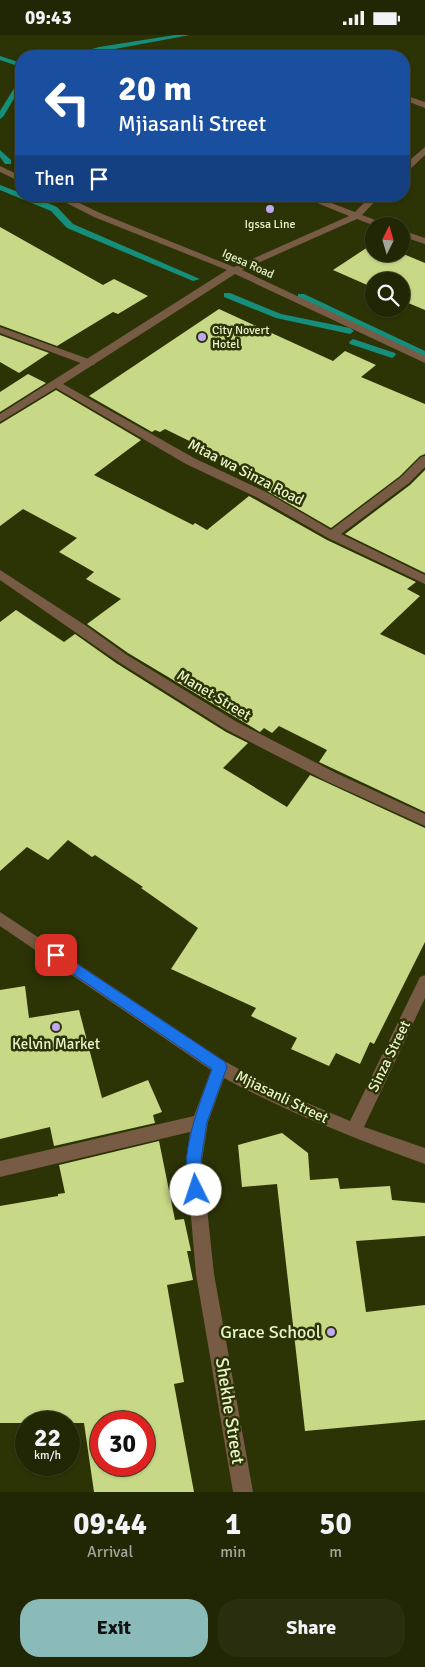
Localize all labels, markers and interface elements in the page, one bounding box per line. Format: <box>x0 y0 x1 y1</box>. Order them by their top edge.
text: 09:43 <box>25 6 72 30</box>
text: 20 m <box>118 67 192 110</box>
icon: left <box>35 70 100 135</box>
text: Mjiasanli Street <box>118 110 266 137</box>
icon: arrive <box>85 165 113 193</box>
text: Then <box>35 167 75 191</box>
marker: Igssa Line <box>264 203 276 215</box>
place label: Igssa Line <box>245 217 295 232</box>
north arrow <box>365 217 410 263</box>
map controls <box>365 217 410 317</box>
street label: Igesa Road <box>220 246 276 282</box>
button: search <box>365 272 410 317</box>
place label: City Novert Hotel <box>212 323 269 352</box>
marker: City Novert Hotel <box>196 331 208 343</box>
street label: Mtaa wa Sinza Road <box>185 435 307 509</box>
street label: Manet Street <box>174 666 254 724</box>
pin <box>35 934 77 976</box>
icon: arrive <box>42 941 70 969</box>
street label: Sinza Street <box>364 1017 414 1095</box>
marker: Kelvin Market <box>50 1021 62 1033</box>
place label: Kelvin Market <box>12 1035 100 1053</box>
street label: Mjiasanli Street <box>233 1067 331 1127</box>
position arrow <box>169 1163 221 1215</box>
place label: Grace School <box>220 1321 321 1343</box>
marker: Grace School <box>325 1326 337 1338</box>
street label: Shekhe Street <box>211 1356 249 1466</box>
speed limit sign: 30 <box>90 1411 155 1476</box>
text: 22 <box>34 1422 61 1453</box>
text: km/h <box>34 1448 61 1463</box>
text: 09:44 <box>73 1506 147 1543</box>
text: 1 <box>225 1506 241 1543</box>
text: 50 <box>319 1506 352 1543</box>
text: Arrival <box>87 1542 133 1562</box>
text: min <box>220 1542 246 1562</box>
text: m <box>329 1542 342 1562</box>
button: Exit <box>20 1599 208 1657</box>
button: Share <box>218 1599 405 1657</box>

